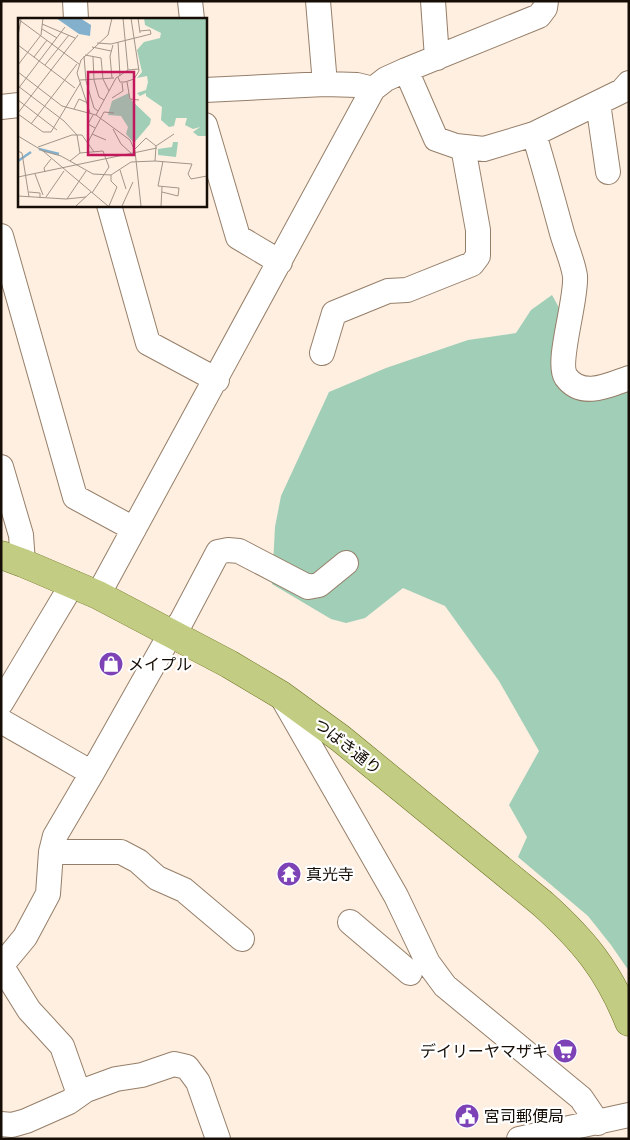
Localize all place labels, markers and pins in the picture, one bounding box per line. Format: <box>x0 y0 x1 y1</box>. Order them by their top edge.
shop icon: メイプル <box>98 651 124 677</box>
place label: メイプル <box>128 655 192 674</box>
temple icon: 真光寺 <box>276 861 302 887</box>
place label: 真光寺 <box>306 865 354 884</box>
supermarket icon: デイリーヤマザキ <box>552 1038 578 1064</box>
place label: デイリーヤマザキ <box>420 1042 548 1061</box>
public building icon: 宮司郵便局 <box>454 1103 480 1129</box>
place label: 宮司郵便局 <box>484 1107 564 1126</box>

